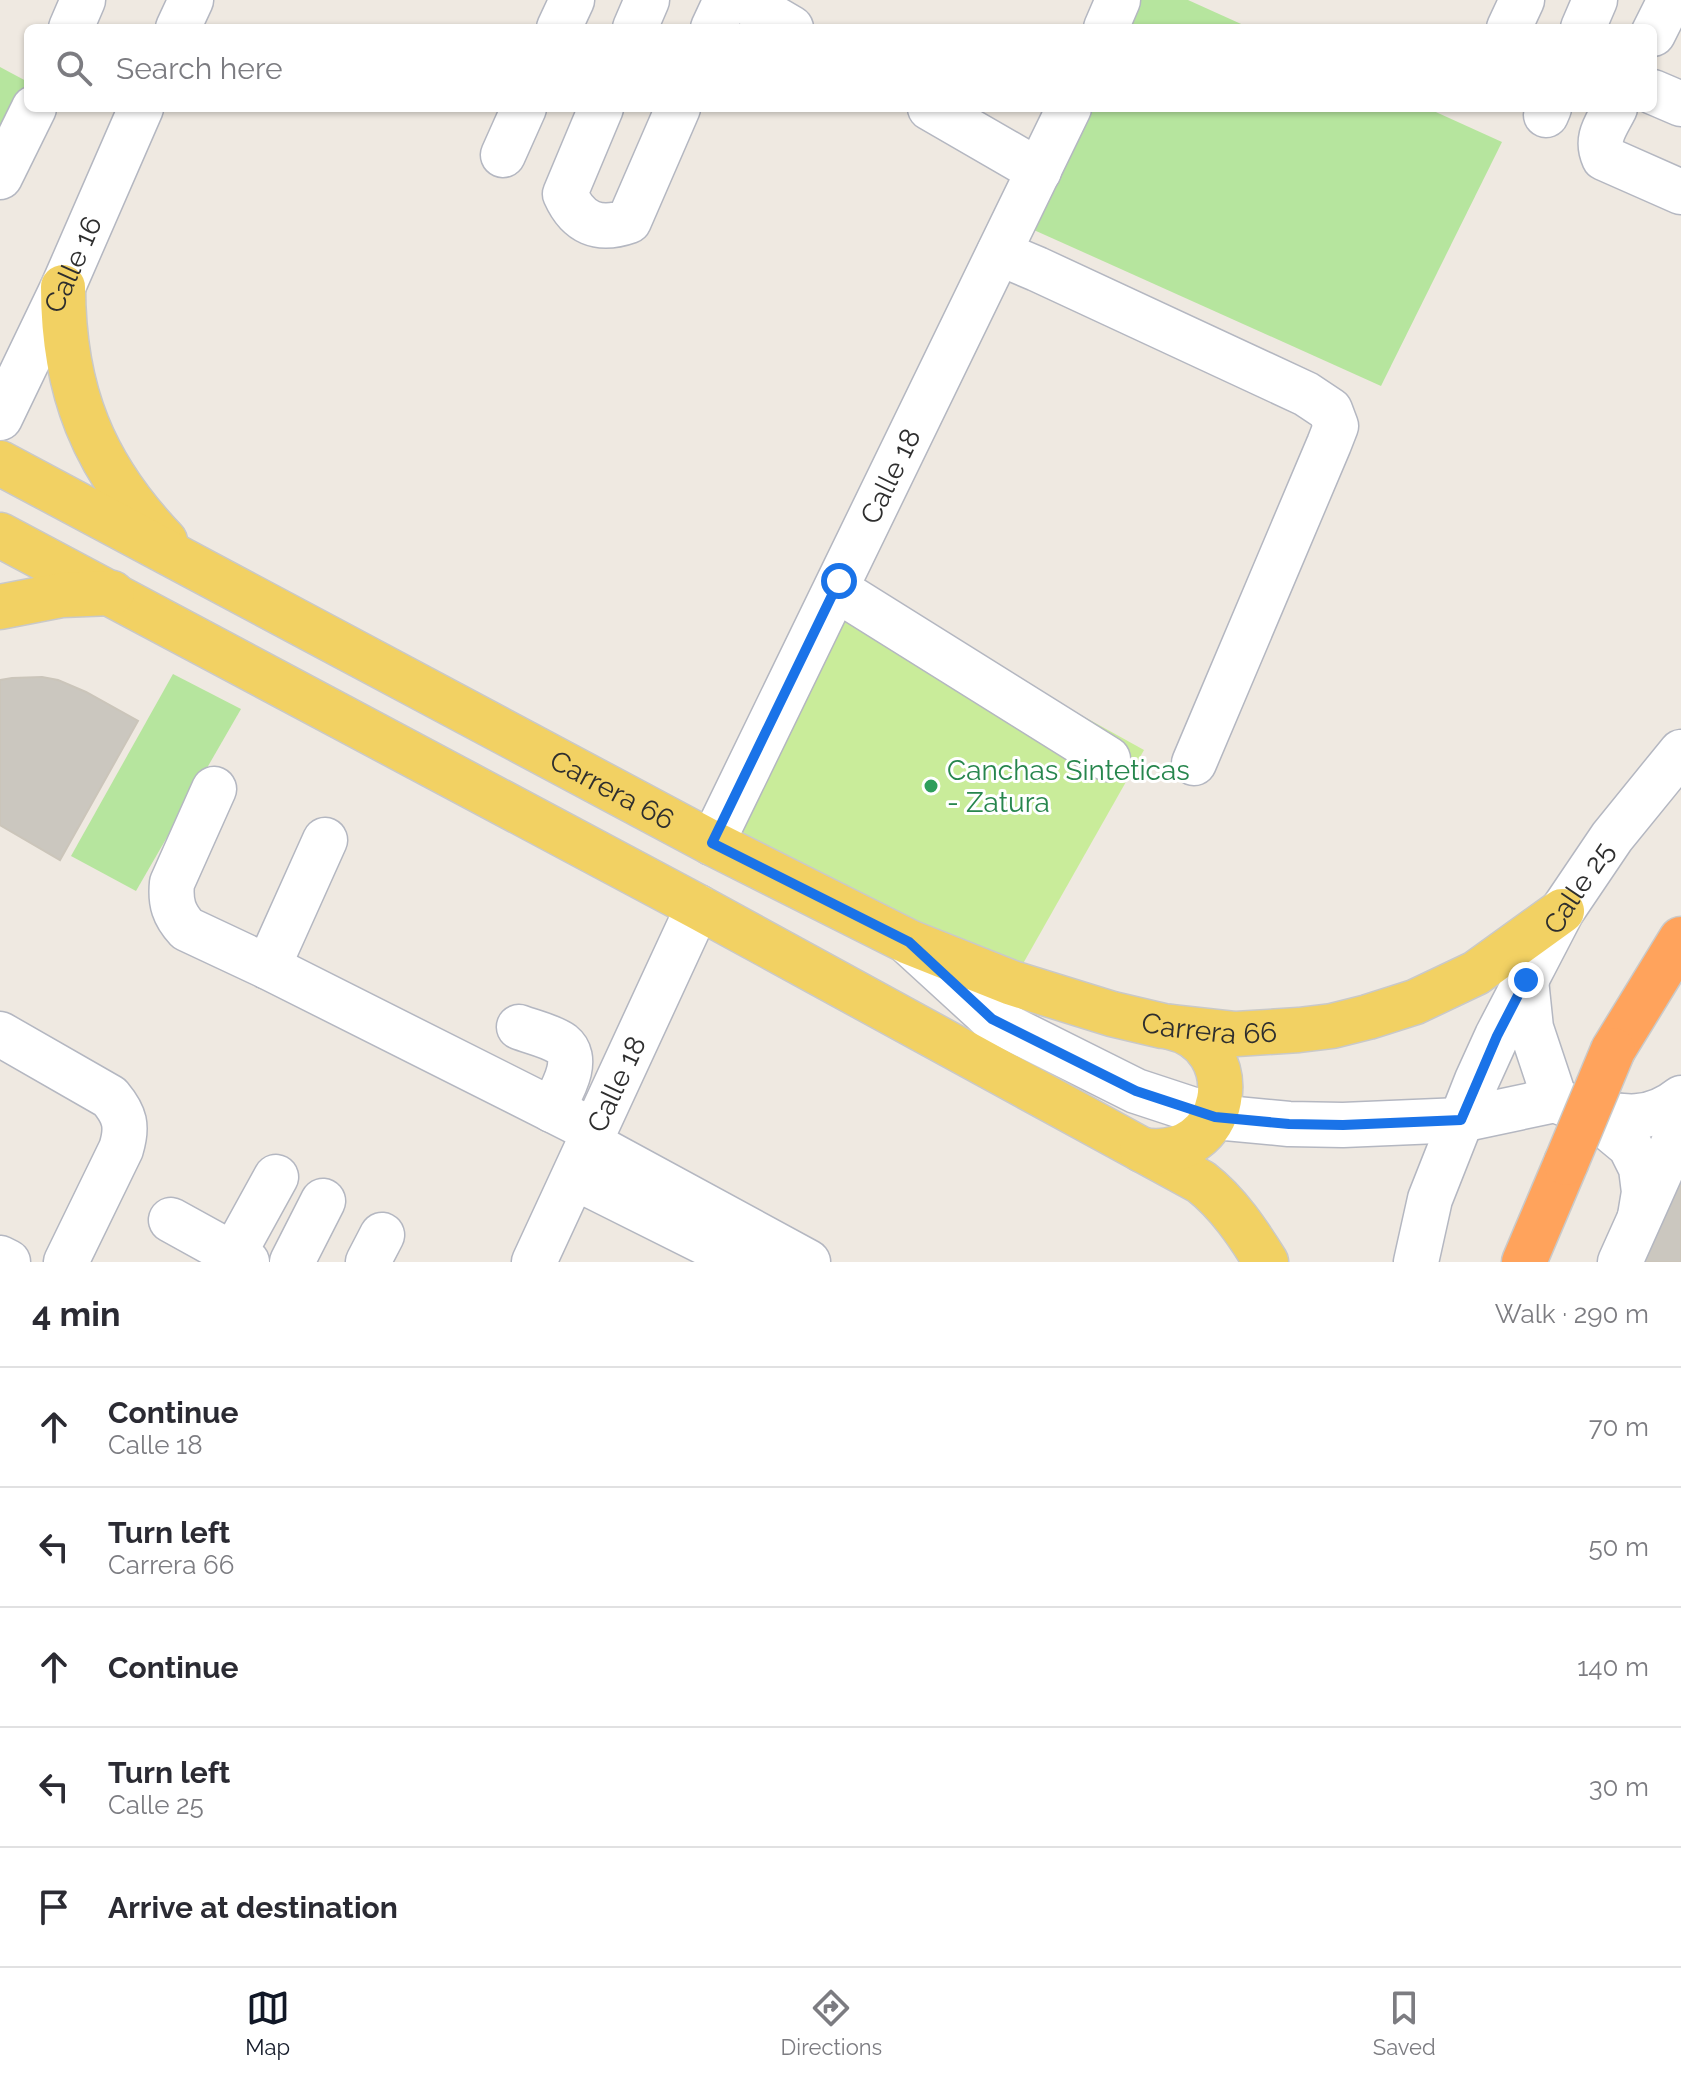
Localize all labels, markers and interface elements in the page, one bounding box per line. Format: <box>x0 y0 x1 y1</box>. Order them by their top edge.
search box <box>24 24 1657 112</box>
icon: search <box>52 46 96 90</box>
text: Search here <box>116 51 283 86</box>
street label: Calle 16 <box>37 211 109 318</box>
street label: Calle 18 <box>854 423 928 529</box>
route start <box>821 563 857 599</box>
street label: Carrera 66 <box>544 744 680 837</box>
place label: Canchas Sinteticas - Zatura <box>947 754 1190 819</box>
marker: Canchas Sinteticas - Zatura <box>922 777 940 795</box>
street label: Calle 25 <box>1537 836 1621 940</box>
route end <box>1508 962 1544 998</box>
street label: Carrera 66 <box>1138 1005 1278 1051</box>
street label: Calle 18 <box>580 1031 653 1137</box>
text: 4 min <box>32 1294 120 1334</box>
text: Walk · 290 m <box>1495 1299 1649 1329</box>
text: Continue <box>108 1395 239 1430</box>
icon: ahead <box>32 1405 76 1449</box>
text: 70 m <box>1589 1412 1649 1442</box>
text: Calle 18 <box>108 1430 203 1460</box>
text: Turn left <box>108 1515 230 1550</box>
icon: left <box>32 1525 76 1569</box>
text: 50 m <box>1588 1532 1649 1562</box>
text: Carrera 66 <box>108 1550 234 1580</box>
icon: ahead <box>32 1645 76 1689</box>
text: Continue <box>108 1650 239 1685</box>
text: 140 m <box>1577 1652 1649 1682</box>
text: Turn left <box>108 1755 230 1790</box>
icon: left <box>32 1765 76 1809</box>
text: 30 m <box>1589 1772 1649 1802</box>
text: Calle 25 <box>108 1790 204 1820</box>
icon: arrive <box>32 1885 76 1929</box>
text: Arrive at destination <box>108 1890 398 1925</box>
tab: Map <box>245 1986 290 2060</box>
tab: Directions <box>781 1986 882 2060</box>
tab: Saved <box>1373 1986 1436 2060</box>

